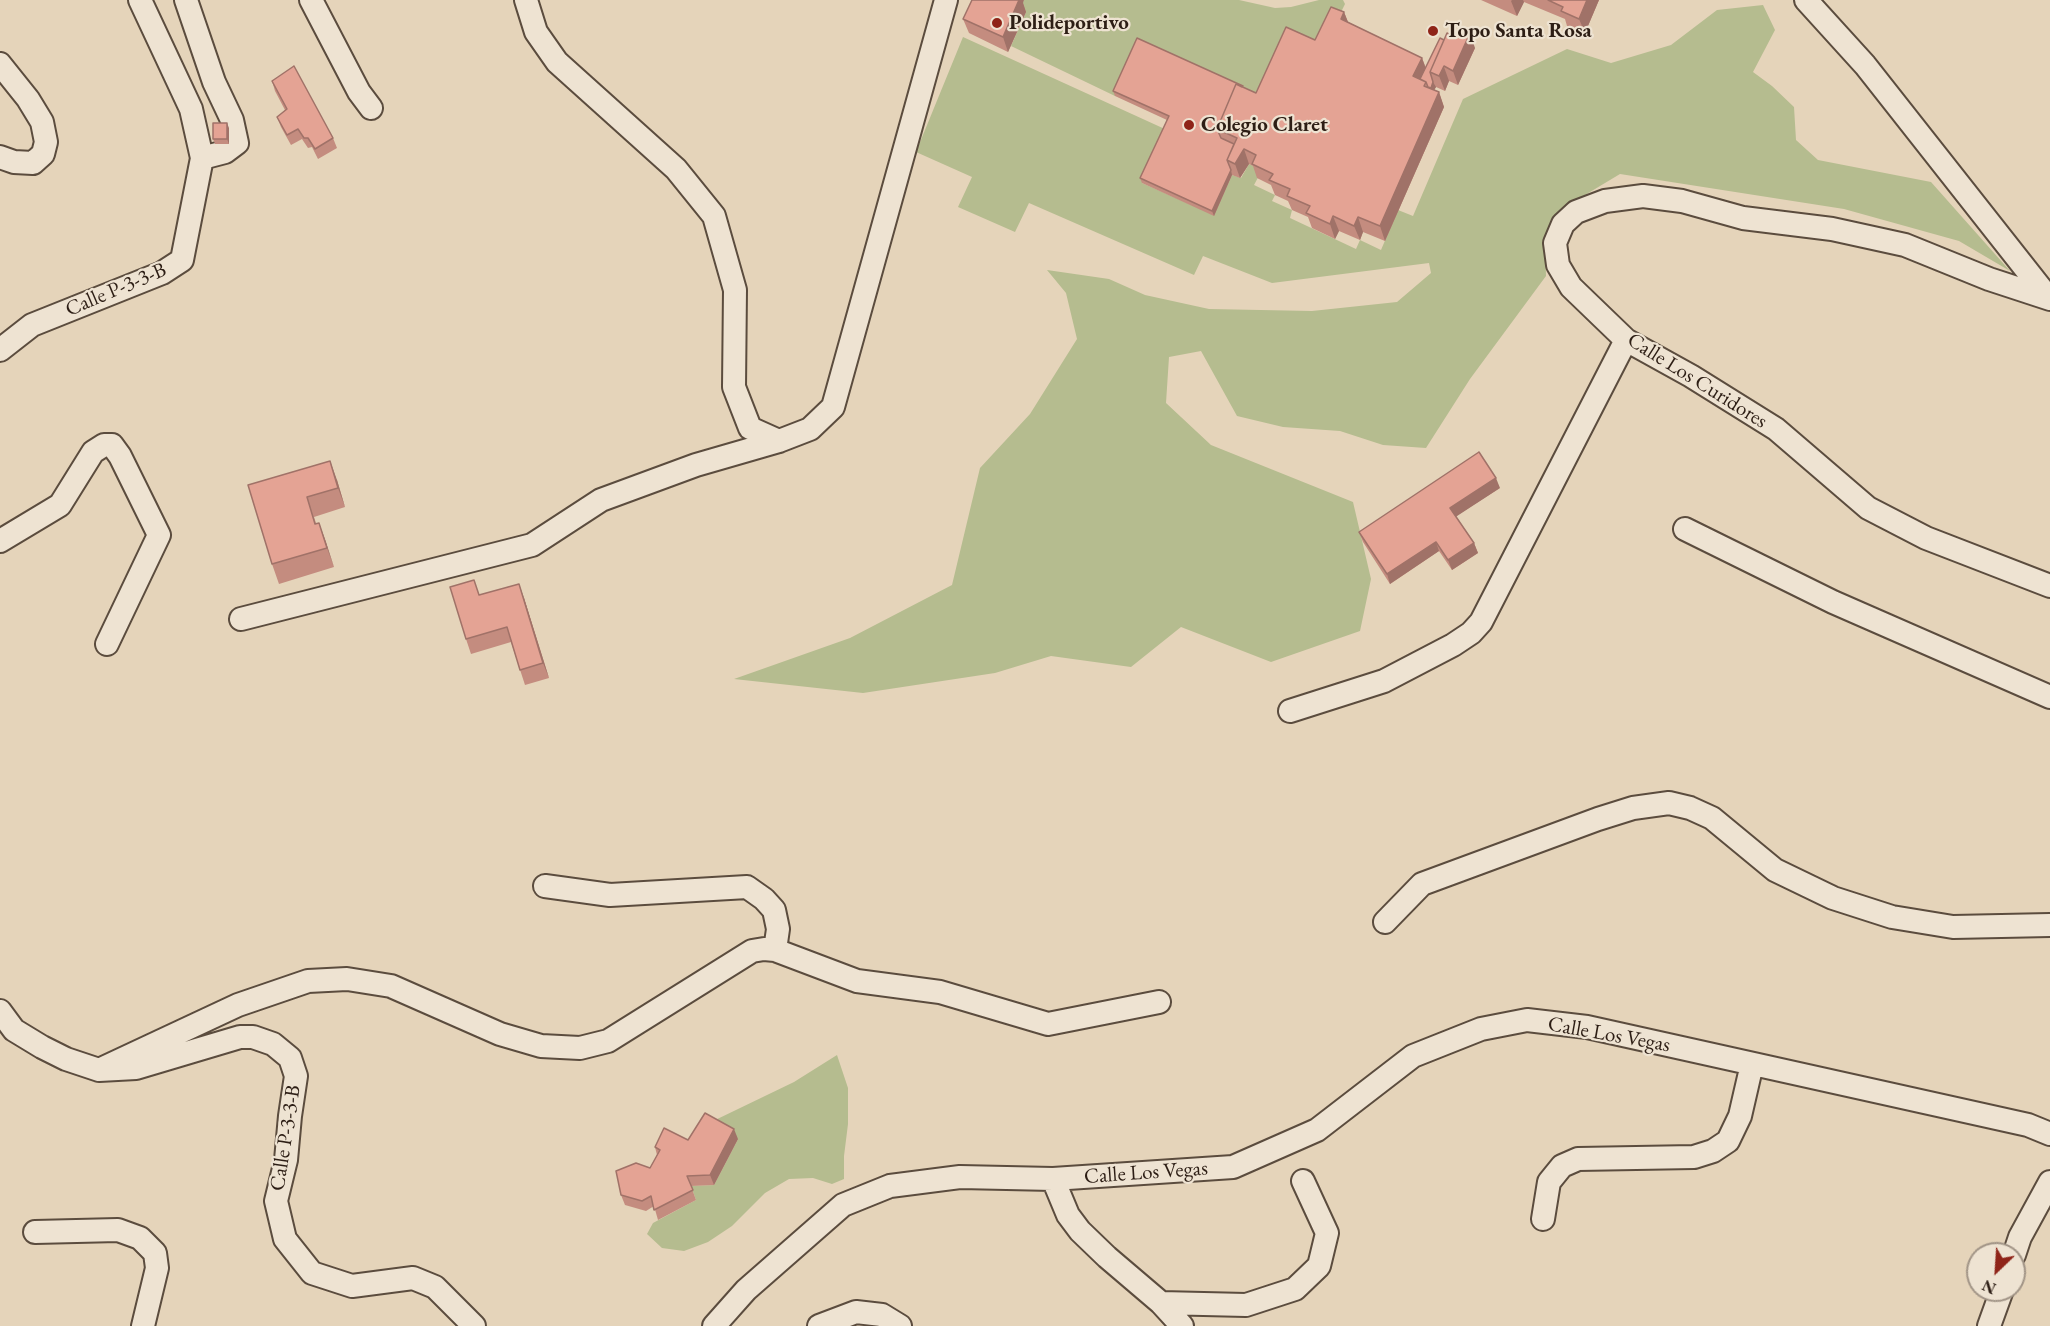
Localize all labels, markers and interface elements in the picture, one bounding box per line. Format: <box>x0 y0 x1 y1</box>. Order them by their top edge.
place label: Polideportivo <box>1009 10 1129 36</box>
marker: Polideportivo <box>990 16 1004 30</box>
place label: Topo Santa Rosa <box>1445 18 1592 44</box>
marker: Topo Santa Rosa <box>1426 24 1440 38</box>
place label: Colegio Claret <box>1201 112 1328 138</box>
marker: Colegio Claret <box>1182 118 1196 132</box>
street label: Calle P-3-3-B <box>62 257 170 323</box>
street label: Calle Los Curidores <box>1622 328 1772 434</box>
street label: Calle Los Vegas <box>1546 1012 1672 1058</box>
street label: Calle P-3-3-B <box>265 1083 307 1193</box>
street label: Calle Los Vegas <box>1083 1156 1209 1190</box>
north arrow <box>1966 1242 2026 1302</box>
text: N <box>1979 1275 1999 1299</box>

